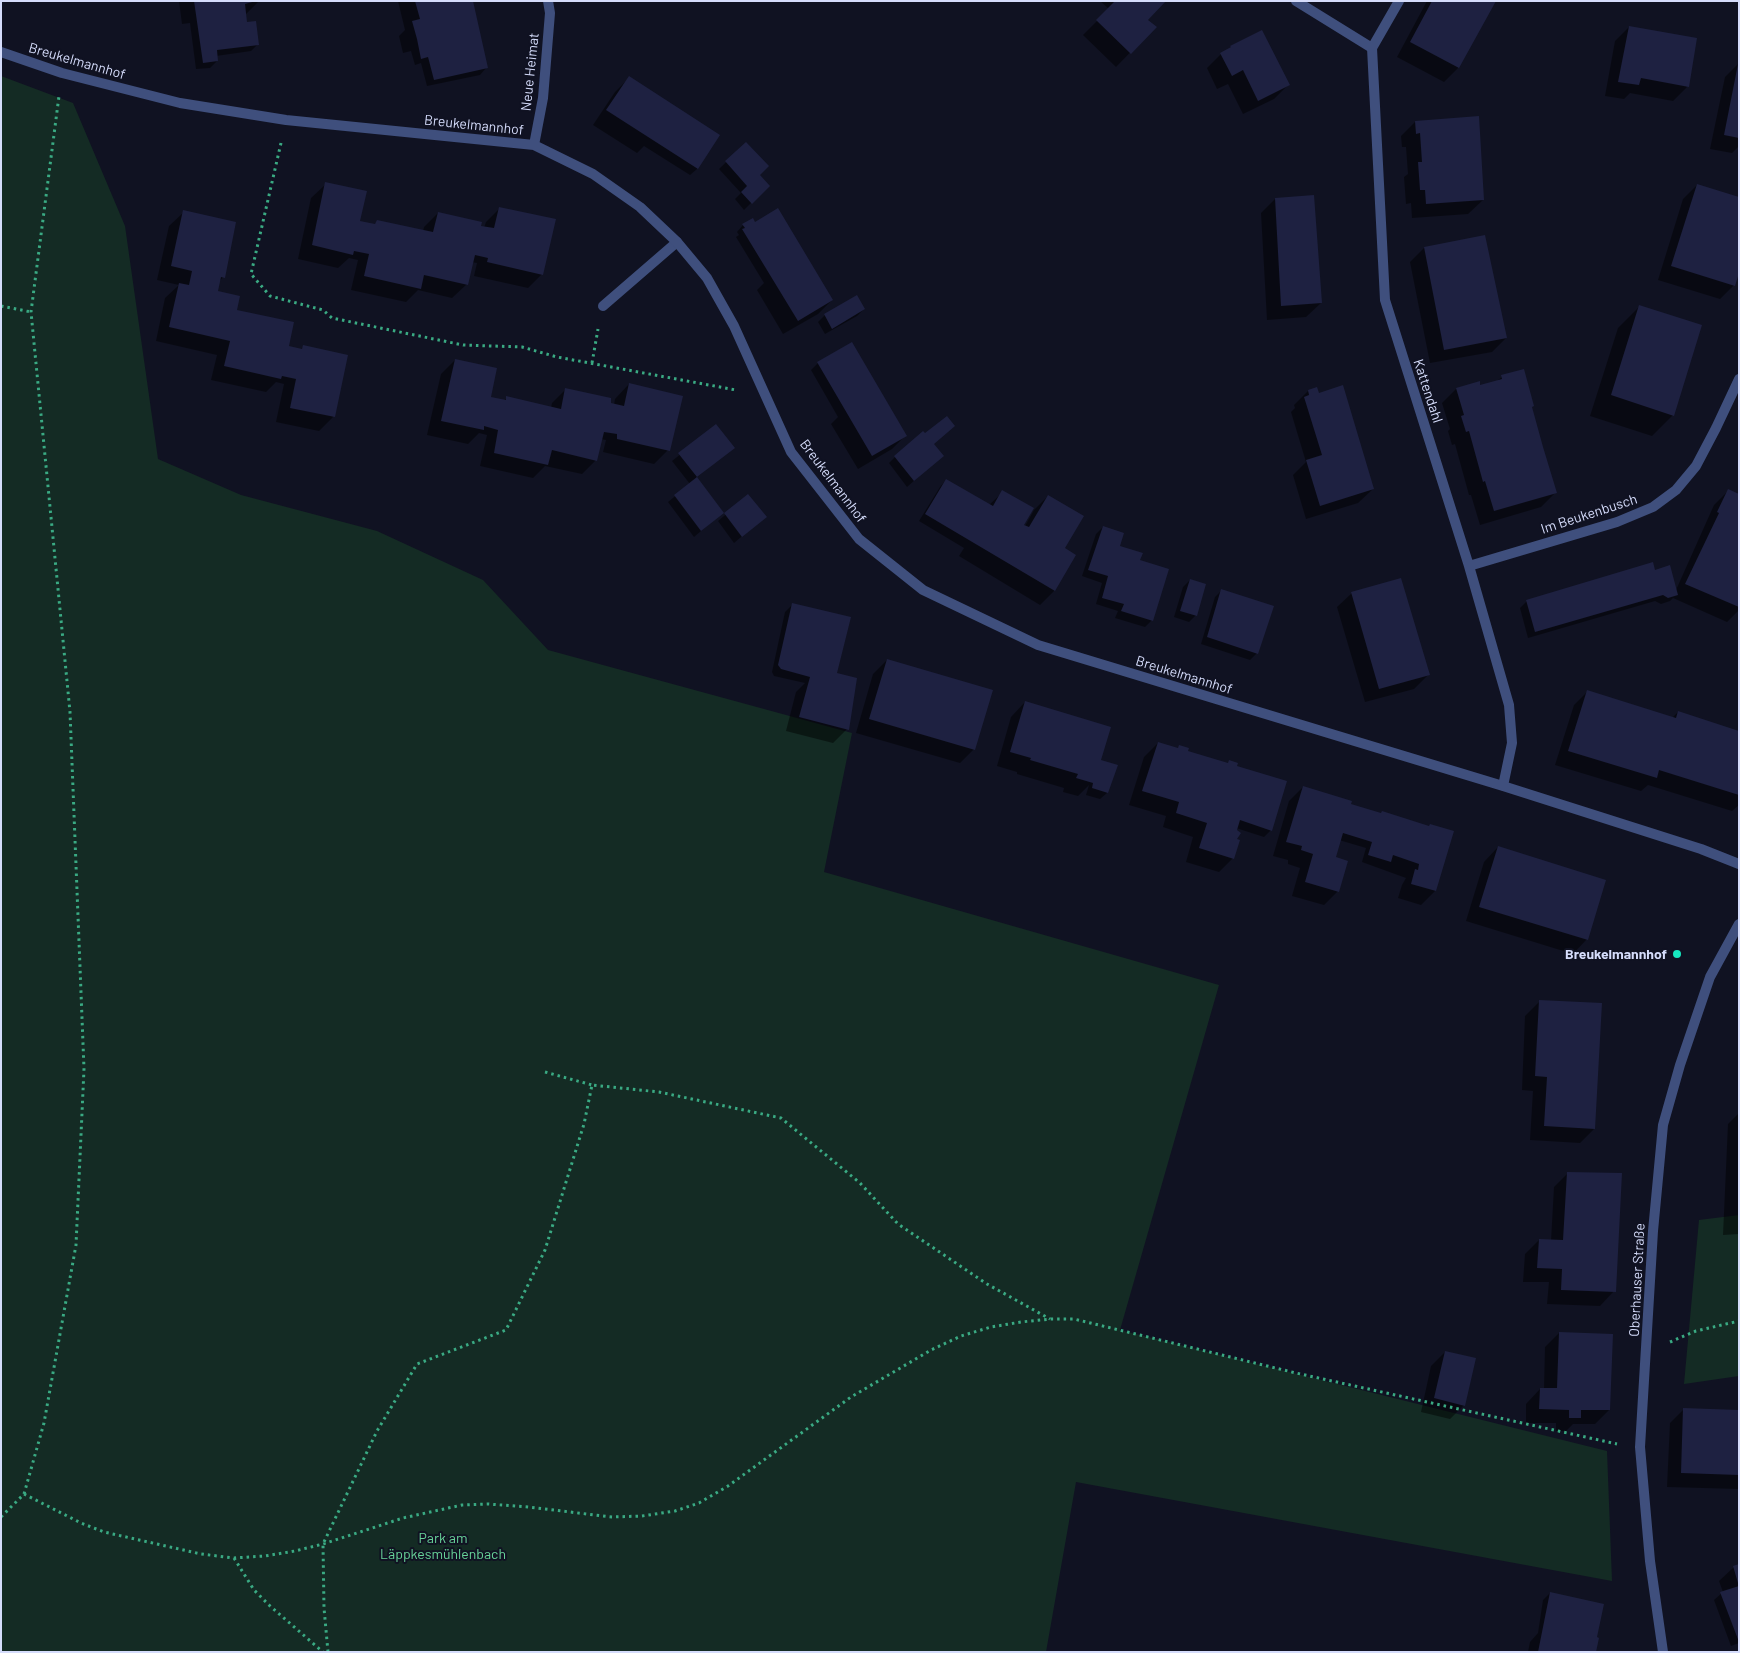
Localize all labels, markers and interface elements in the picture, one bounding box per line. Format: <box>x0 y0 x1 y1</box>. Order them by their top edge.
street label: Neue Heimat <box>518 32 542 112</box>
street label: Breukelmannhof <box>27 39 127 83</box>
street label: Breukelmannhof <box>423 111 525 139</box>
street label: Kattendahl <box>1410 357 1446 425</box>
street label: Breukelmannhof <box>796 436 870 526</box>
street label: Im Beukenbusch <box>1539 491 1639 537</box>
street label: Breukelmannhof <box>1134 652 1234 698</box>
place label: Breukelmannhof <box>1565 946 1667 962</box>
marker: Breukelmannhof <box>1671 948 1683 960</box>
street label: Oberhauser Straße <box>1626 1223 1648 1337</box>
park label: Park am Läppkesmühlenbach <box>380 1530 506 1562</box>

